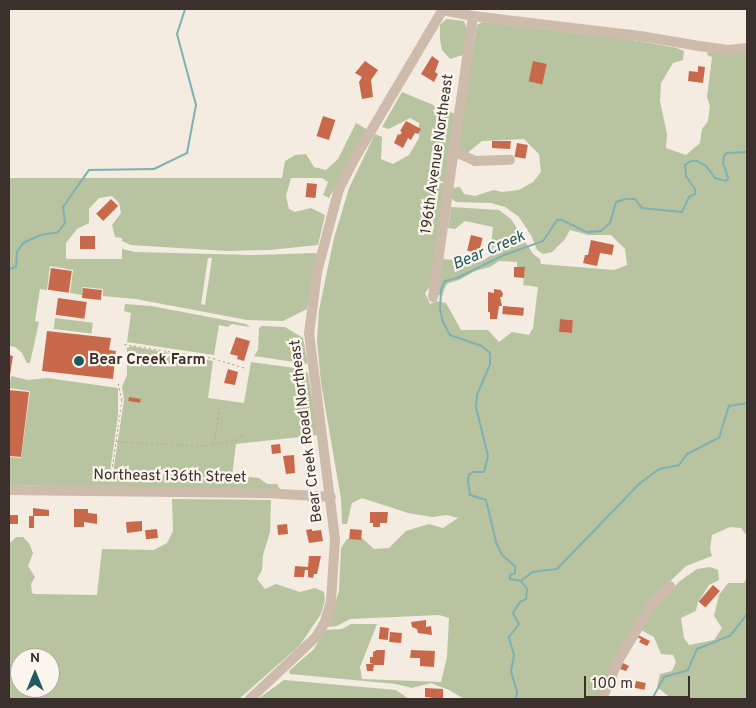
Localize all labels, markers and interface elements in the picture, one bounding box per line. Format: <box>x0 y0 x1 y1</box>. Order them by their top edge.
street label: 196th Avenue Northeast <box>418 73 458 235</box>
water label: Bear Creek <box>450 227 528 275</box>
street label: Bear Creek Road Northeast <box>287 338 327 524</box>
place label: Bear Creek Farm <box>89 352 206 370</box>
marker: Bear Creek Farm <box>73 355 85 367</box>
street label: Northeast 136th Street <box>93 467 247 487</box>
north arrow <box>10 648 60 698</box>
text: N <box>30 650 40 667</box>
scale bar <box>586 666 692 698</box>
text: 100 m <box>592 675 633 694</box>

